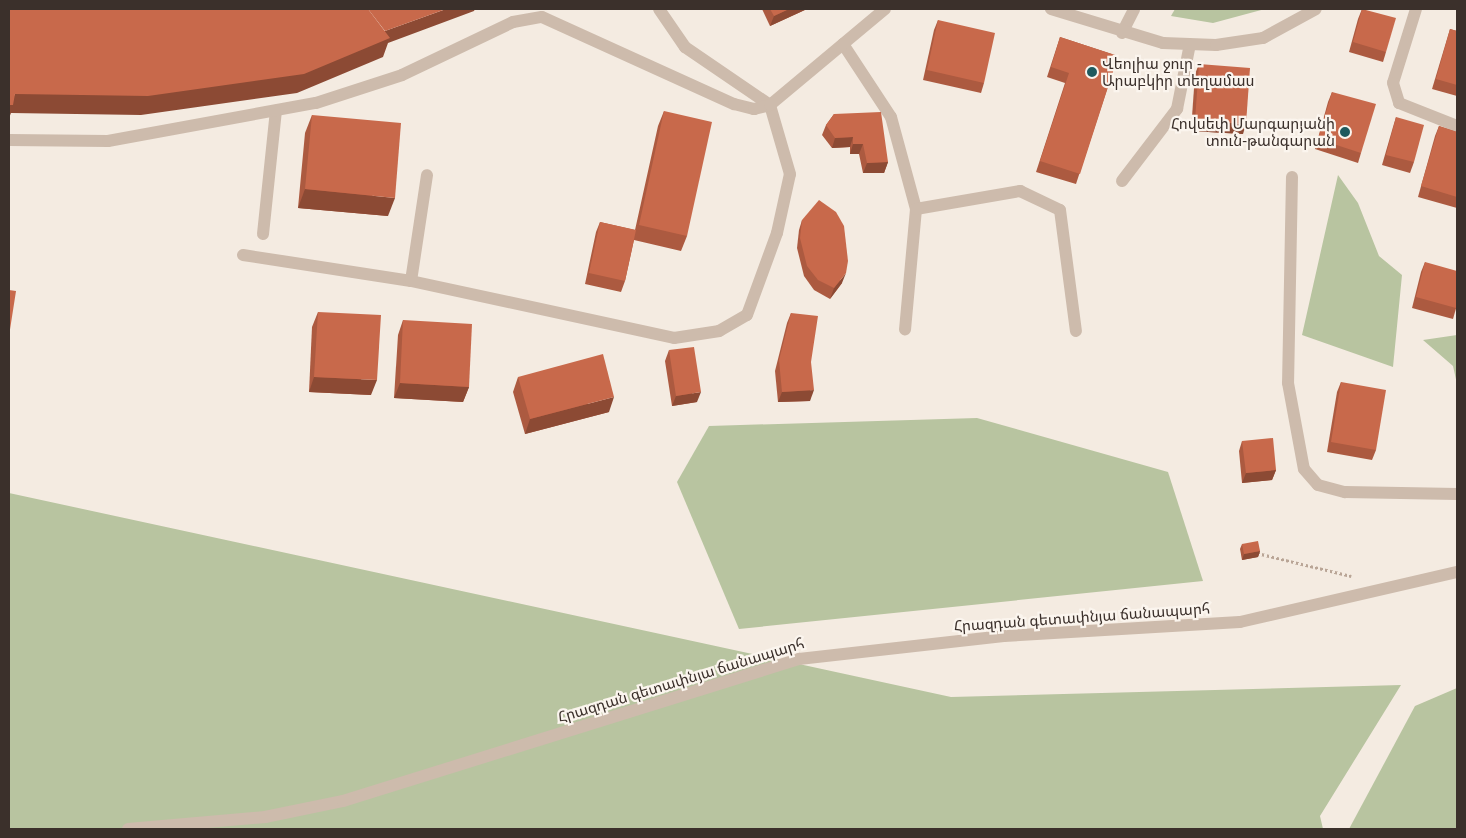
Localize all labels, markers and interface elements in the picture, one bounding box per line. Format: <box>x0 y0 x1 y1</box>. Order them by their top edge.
place label: Վեոլիա ջուր - Արաբկիր տեղամաս <box>1102 54 1254 89</box>
marker: Վեոլիա ջուր - Արաբկիր տեղամաս <box>1086 66 1098 78</box>
place label: Հովսեփ Մարգարյանի տուն-թանգարան <box>1171 114 1335 149</box>
marker: Հովսեփ Մարգարյանի տուն-թանգարան <box>1339 126 1351 138</box>
street label: Հրազդան գետափնյա ճանապարհ <box>953 599 1211 635</box>
street label: Հրազդան գետափնյա ճանապարհ <box>556 634 806 726</box>

